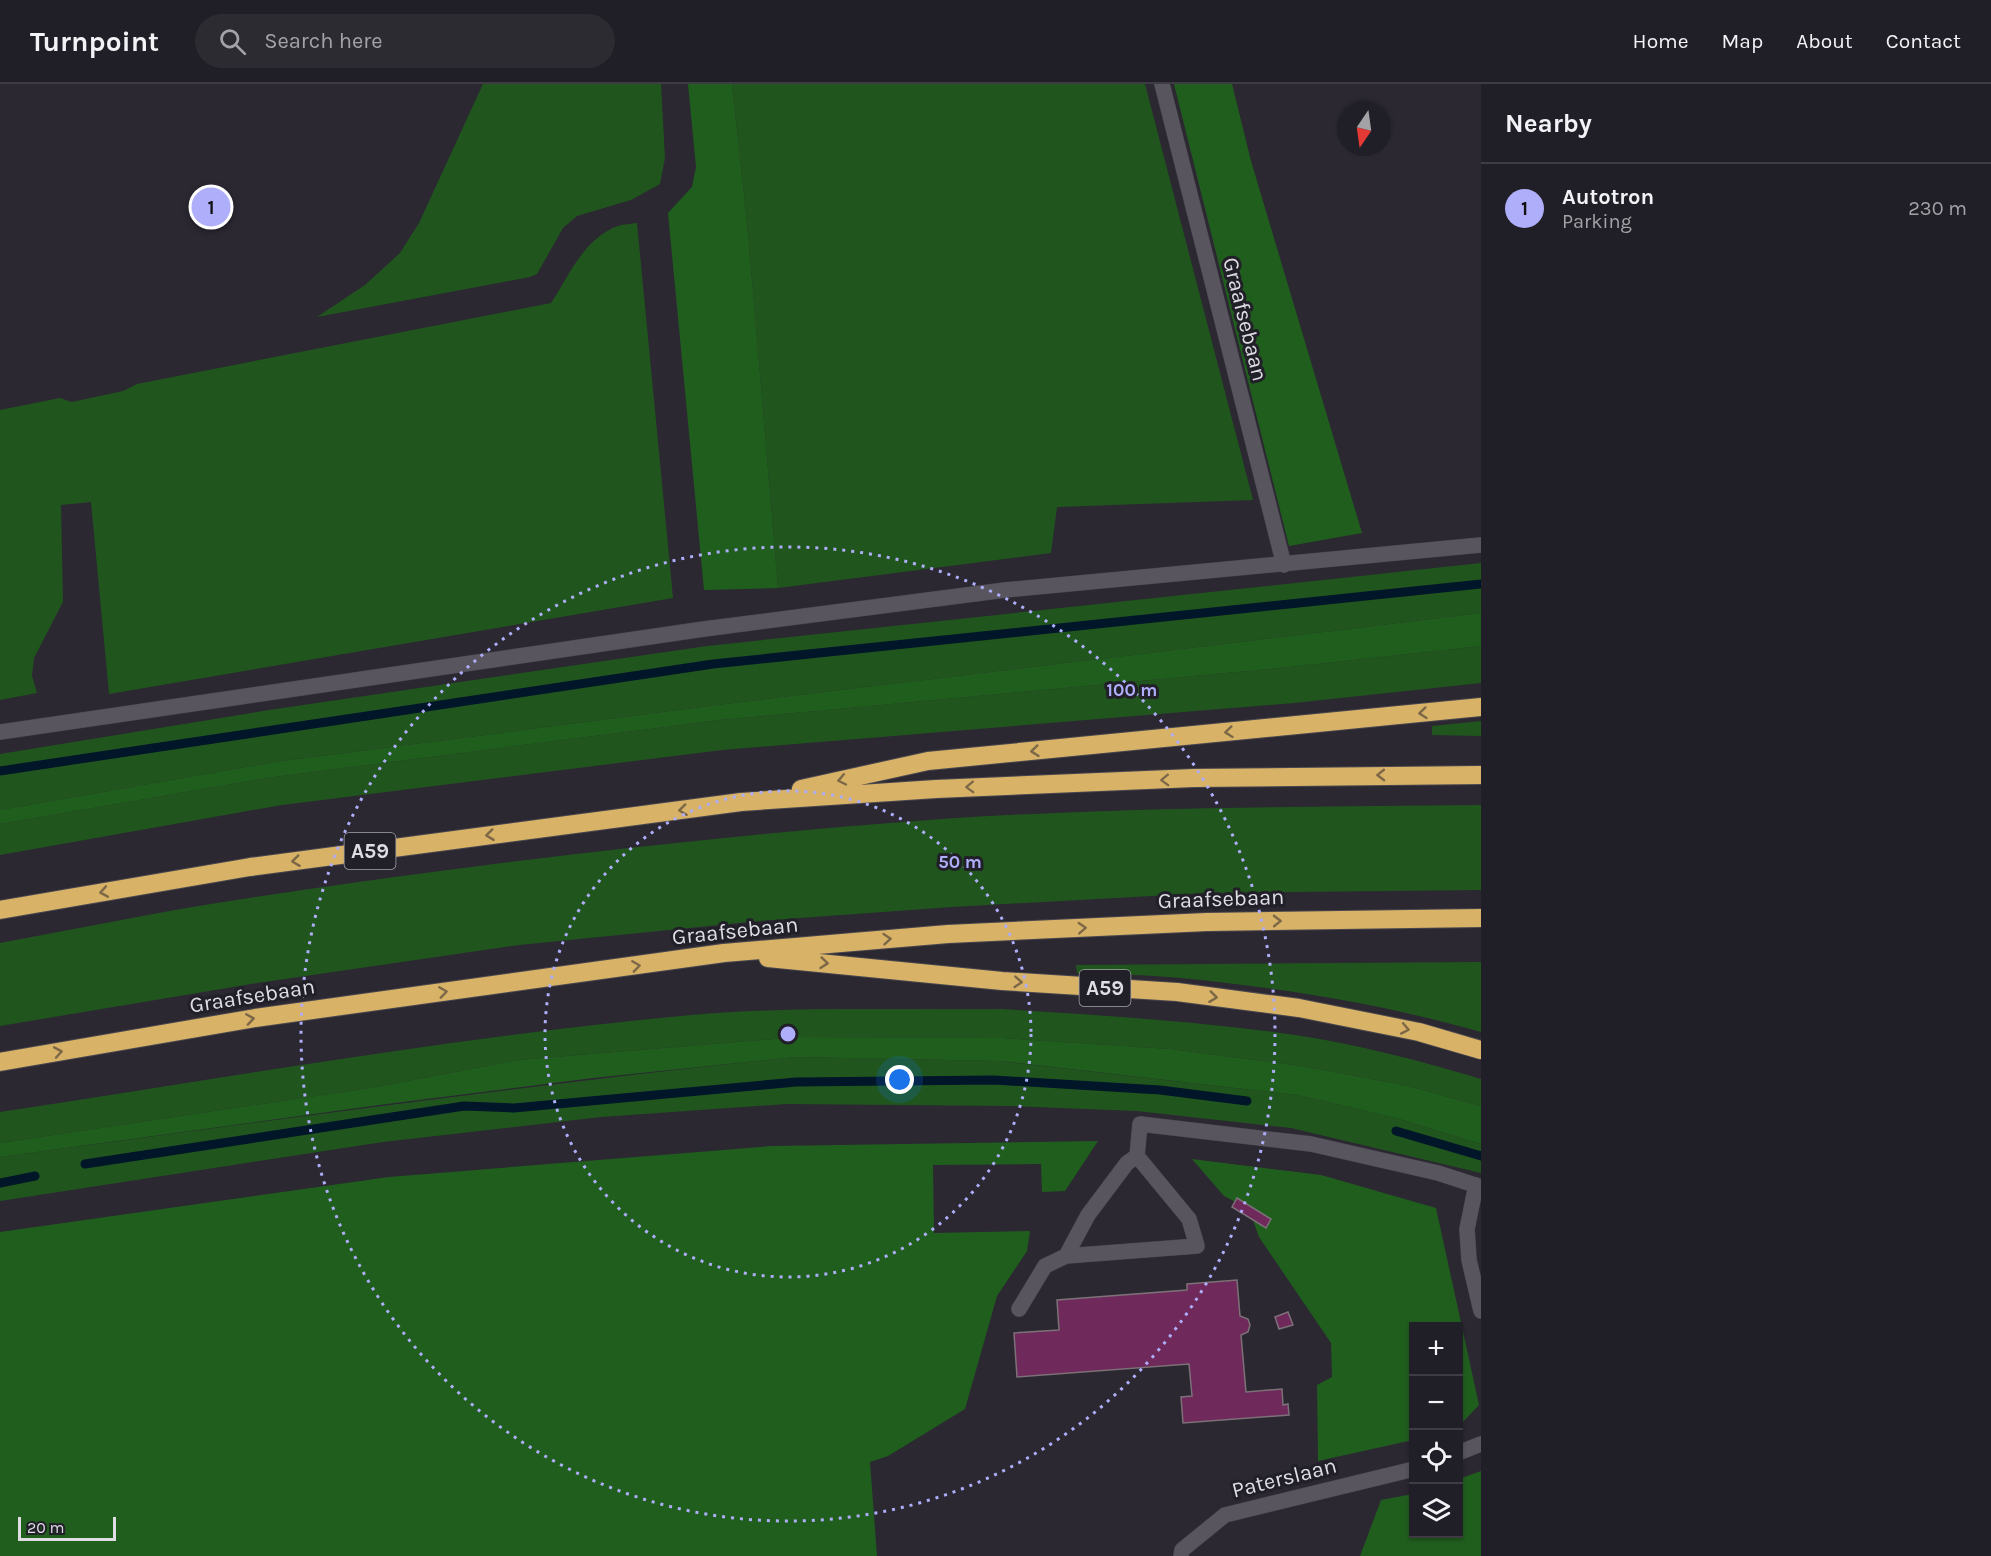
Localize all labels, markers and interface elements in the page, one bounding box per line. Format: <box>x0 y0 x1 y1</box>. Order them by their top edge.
search box <box>195 14 615 68</box>
text: Turnpoint <box>30 25 159 58</box>
icon: search <box>216 25 249 58</box>
text: Search here <box>264 28 383 54</box>
text: Home <box>1633 29 1689 53</box>
text: Map <box>1722 29 1763 53</box>
text: About <box>1796 29 1853 53</box>
text: Contact <box>1886 29 1961 53</box>
north arrow <box>1337 102 1391 156</box>
text: Nearby <box>1505 108 1592 139</box>
pin: 1 <box>192 184 230 230</box>
text: Autotron <box>1562 184 1654 210</box>
text: 1 <box>1521 197 1528 220</box>
text: 230 m <box>1908 197 1967 220</box>
text: Parking <box>1562 210 1632 233</box>
street label: Graafsebaan <box>1217 255 1273 384</box>
text: 100 m <box>1107 679 1157 701</box>
one-way arrow <box>1418 706 1427 719</box>
one-way arrow <box>1224 725 1233 738</box>
one-way arrow <box>1030 744 1039 757</box>
one-way arrow <box>1376 769 1385 781</box>
one-way arrow <box>837 773 847 786</box>
one-way arrow <box>1160 773 1169 786</box>
one-way arrow <box>965 781 974 794</box>
one-way arrow <box>678 803 688 816</box>
one-way arrow <box>485 829 494 841</box>
road number: A59 <box>344 833 395 869</box>
text: 50 m <box>938 851 982 873</box>
one-way arrow <box>292 854 301 866</box>
street label: Graafsebaan <box>1157 884 1285 914</box>
one-way arrow <box>99 885 109 898</box>
street label: Graafsebaan <box>671 911 799 951</box>
one-way arrow <box>1272 915 1281 927</box>
one-way arrow <box>1077 921 1086 934</box>
one-way arrow <box>883 933 892 946</box>
one-way arrow <box>820 956 829 969</box>
one-way arrow <box>632 960 641 972</box>
road number: A59 <box>1080 970 1130 1006</box>
street label: Graafsebaan <box>188 973 317 1019</box>
one-way arrow <box>1014 975 1023 988</box>
one-way arrow <box>438 986 448 999</box>
one-way arrow <box>1208 990 1217 1003</box>
one-way arrow <box>245 1013 254 1025</box>
one-way arrow <box>1400 1022 1410 1035</box>
centre of rings <box>778 1024 798 1044</box>
one-way arrow <box>52 1046 62 1059</box>
your location <box>885 1065 914 1094</box>
map controls <box>1409 1322 1463 1538</box>
button: + <box>1409 1322 1463 1376</box>
button: − <box>1409 1376 1463 1430</box>
button: locate <box>1409 1430 1463 1484</box>
street label: Paterslaan <box>1229 1452 1339 1504</box>
button: layers <box>1409 1484 1463 1538</box>
scale bar <box>18 1514 116 1542</box>
text: 20 m <box>27 1518 65 1537</box>

